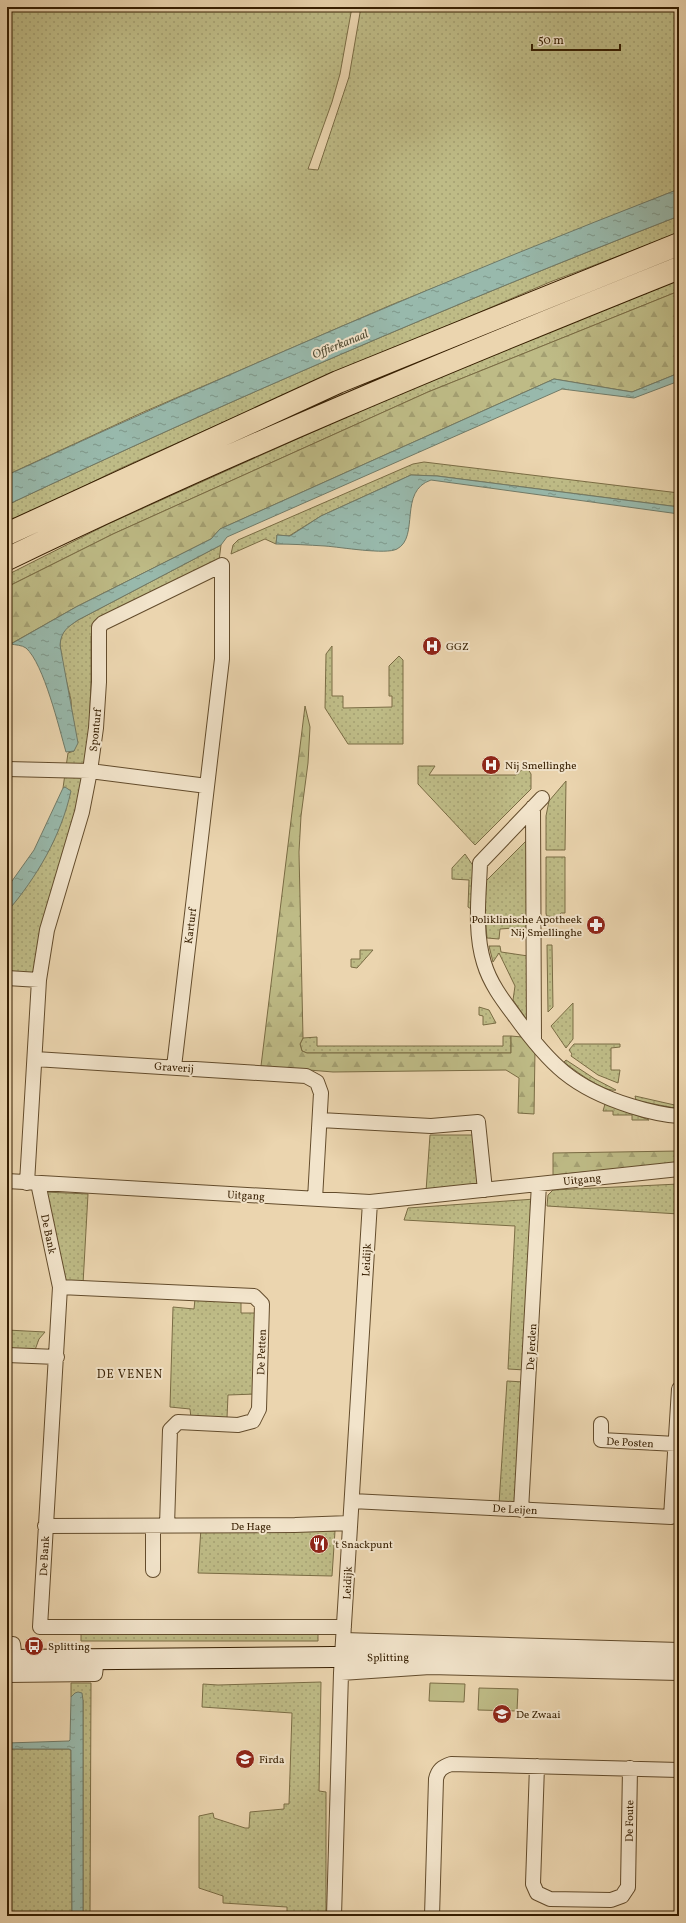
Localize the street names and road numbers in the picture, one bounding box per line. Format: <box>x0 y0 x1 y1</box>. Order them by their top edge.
street label: Sponturf <box>87 707 106 752</box>
street label: Karturf <box>182 906 201 945</box>
street label: Graverij <box>154 1060 194 1077</box>
street label: Uitgang <box>563 1171 602 1190</box>
street label: Uitgang <box>227 1188 266 1205</box>
street label: De Bank <box>36 1213 59 1256</box>
street label: Leidijk <box>359 1243 376 1277</box>
street label: De Jerden <box>524 1323 541 1371</box>
street label: De Petten <box>254 1328 271 1375</box>
street label: De Posten <box>606 1435 655 1452</box>
street label: De Leijen <box>492 1502 538 1519</box>
street label: De Hage <box>231 1520 271 1535</box>
street label: De Bank <box>37 1536 54 1577</box>
street label: Leidijk <box>340 1566 357 1600</box>
street label: Splitting <box>367 1651 410 1666</box>
street label: De Foute <box>623 1800 638 1842</box>

